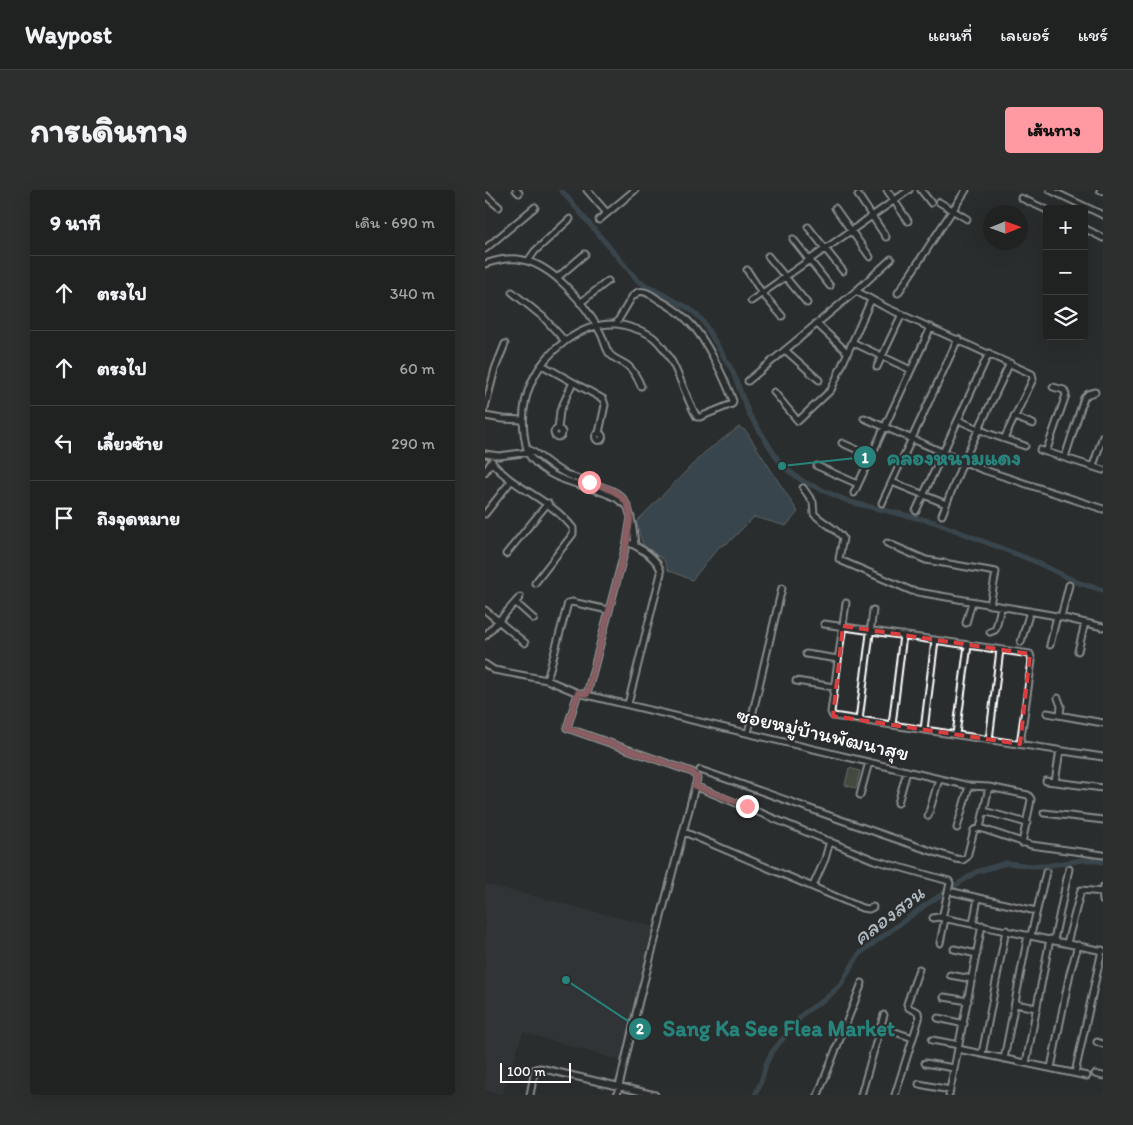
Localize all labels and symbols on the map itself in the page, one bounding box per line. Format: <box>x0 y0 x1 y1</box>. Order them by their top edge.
north arrow <box>983 205 1028 250</box>
callout: คลองหนามแดง <box>852 439 1032 476</box>
text: คลองหนามแดง <box>887 444 1021 471</box>
text: 1 <box>862 449 869 467</box>
route start <box>578 471 601 494</box>
street label: ซอยหมู่บ้านพัฒนาสุข <box>734 702 912 767</box>
route end <box>736 795 759 818</box>
water label: คลองสวน <box>847 879 930 951</box>
callout: Sang Ka See Flea Market <box>628 1010 905 1047</box>
text: Sang Ka See Flea Market <box>663 1015 896 1042</box>
text: 2 <box>636 1020 644 1038</box>
scale bar <box>500 1060 571 1083</box>

